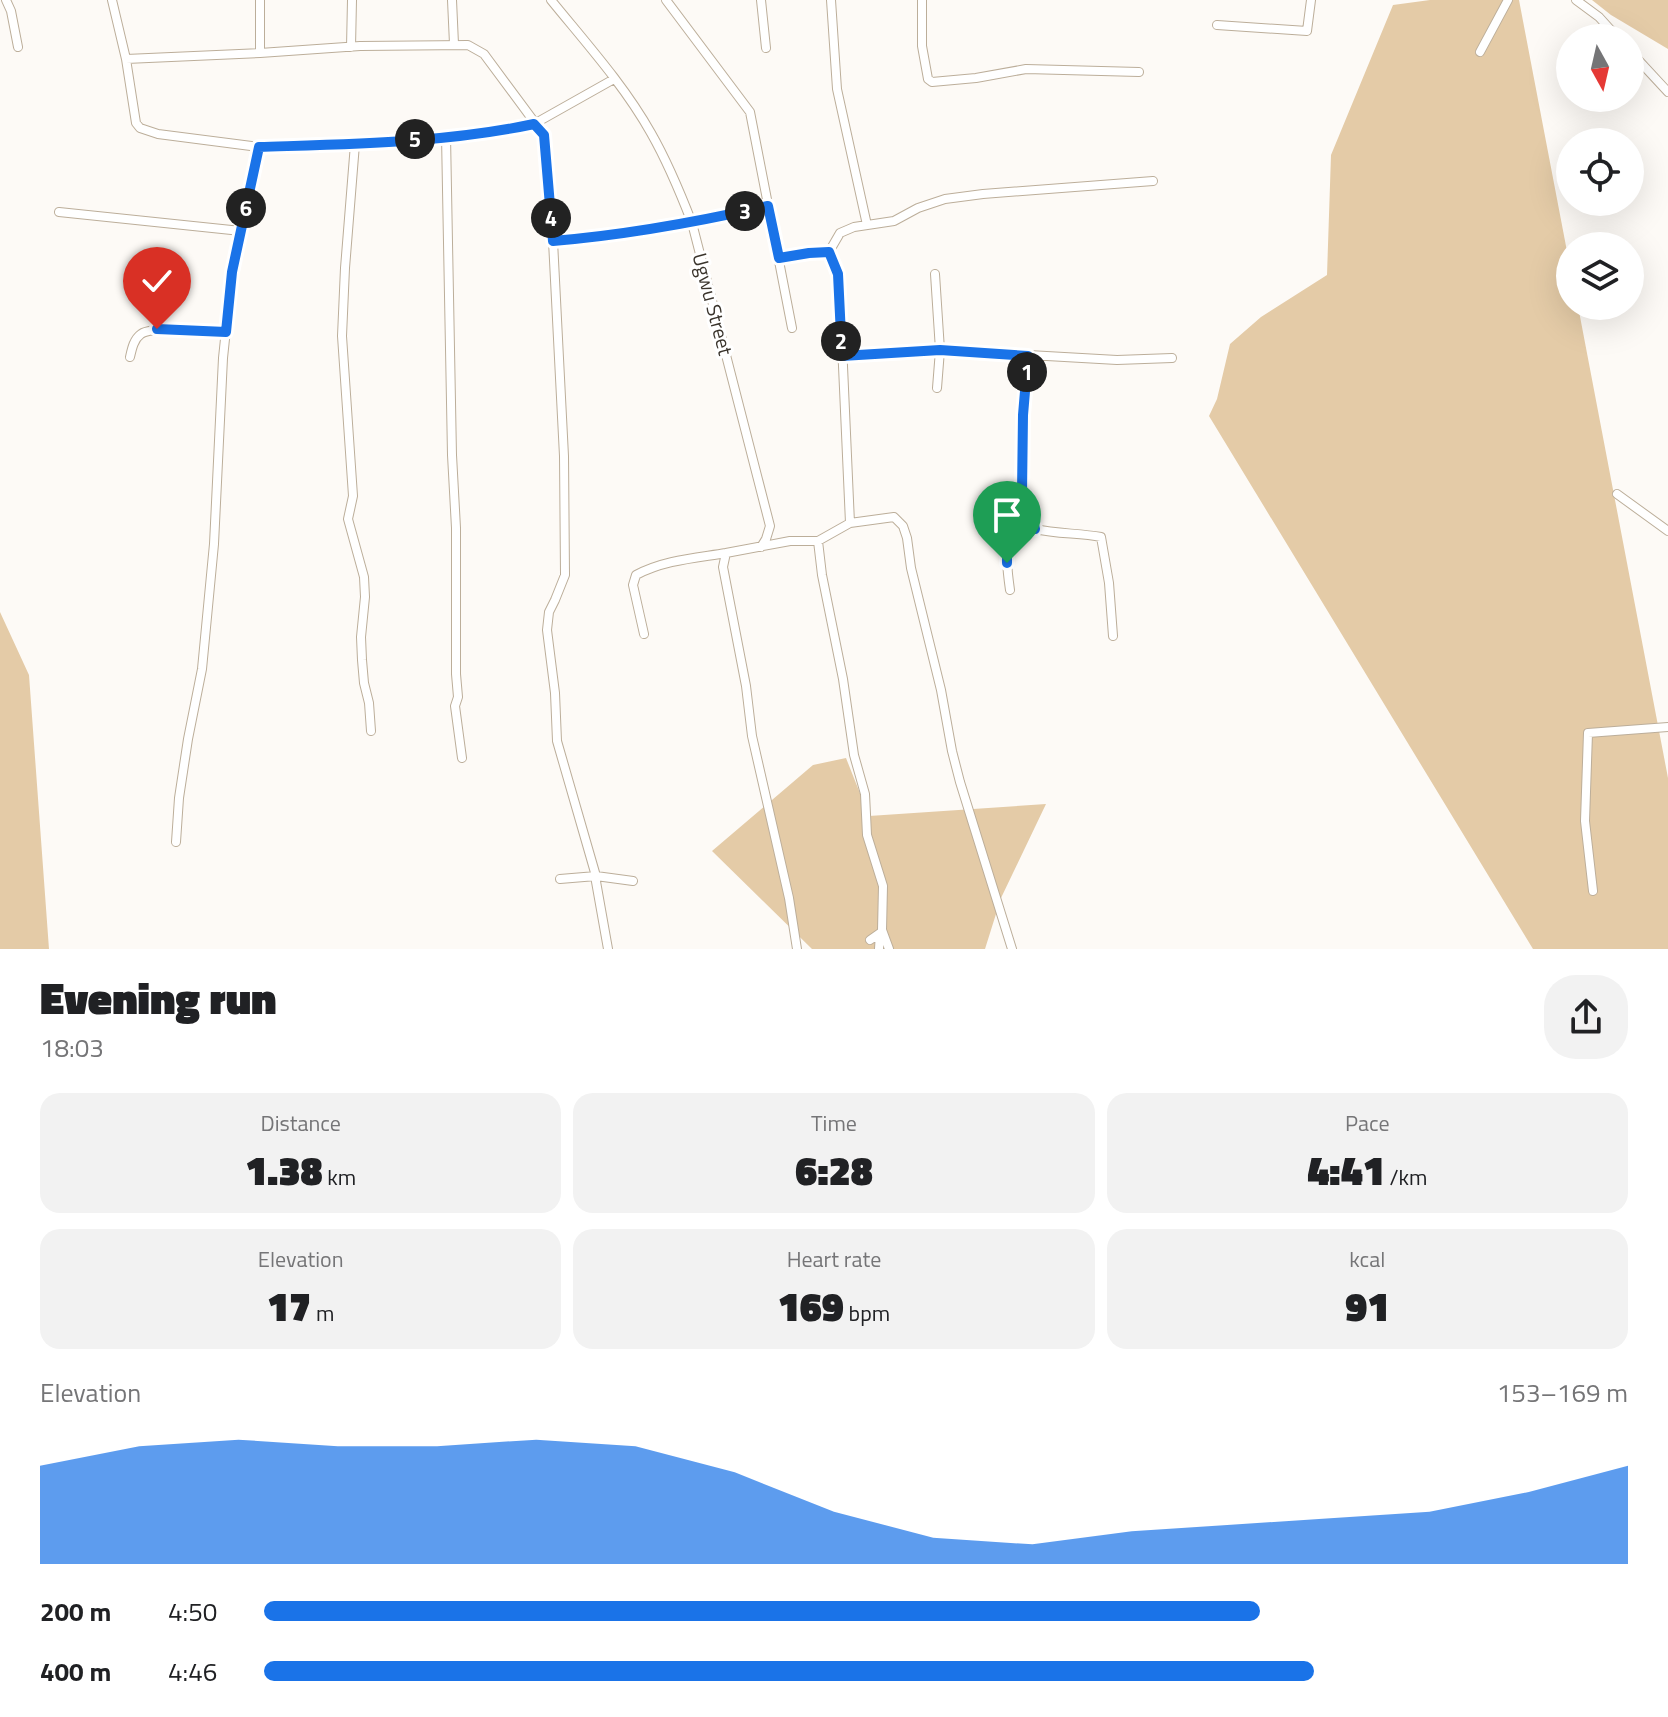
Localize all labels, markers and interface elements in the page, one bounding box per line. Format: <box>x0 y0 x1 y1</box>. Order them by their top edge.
north arrow <box>1556 24 1644 112</box>
map controls <box>1556 24 1644 320</box>
pin: 5 <box>395 119 435 159</box>
text: 5 <box>409 122 421 156</box>
button: locate <box>1556 128 1644 216</box>
pin: 6 <box>226 188 266 228</box>
text: 6 <box>240 191 252 225</box>
pin: 3 <box>725 191 765 231</box>
text: 3 <box>739 194 751 228</box>
pin: 4 <box>531 198 571 238</box>
text: 4 <box>545 201 557 235</box>
button: layers <box>1556 232 1644 320</box>
pin <box>123 247 191 329</box>
street label: Ugwu Street <box>684 249 742 359</box>
icon: check <box>135 259 179 303</box>
pin: 2 <box>821 321 861 361</box>
text: 2 <box>835 324 847 358</box>
pin: 1 <box>1007 352 1047 392</box>
text: 1 <box>1021 355 1033 389</box>
pin <box>973 481 1041 563</box>
icon: arrive <box>985 493 1029 537</box>
text: Evening run <box>40 964 277 1031</box>
button: share <box>1544 975 1628 1059</box>
text: 18:03 <box>40 1028 104 1067</box>
text: Distance <box>260 1106 341 1140</box>
text: Time <box>811 1106 857 1140</box>
text: Pace <box>1345 1106 1390 1140</box>
text: 1.38 <box>245 1140 322 1201</box>
text: 6:28 <box>795 1140 873 1201</box>
text: 4:41 <box>1307 1140 1385 1201</box>
text: km <box>322 1160 356 1194</box>
text: /km <box>1385 1160 1428 1194</box>
text: Elevation <box>258 1242 343 1276</box>
text: Heart rate <box>787 1242 881 1276</box>
text: kcal <box>1349 1242 1385 1276</box>
text: 17 <box>267 1276 311 1337</box>
text: 169 <box>778 1276 844 1337</box>
text: 91 <box>1345 1276 1389 1337</box>
text: m <box>311 1296 334 1330</box>
text: bpm <box>844 1296 890 1330</box>
text: Elevation <box>40 1373 141 1412</box>
text: 153–169 m <box>1497 1373 1628 1412</box>
text: 200 m <box>40 1592 111 1631</box>
text: 4:50 <box>168 1592 217 1631</box>
text: 400 m <box>40 1652 111 1691</box>
text: 4:46 <box>168 1652 217 1691</box>

